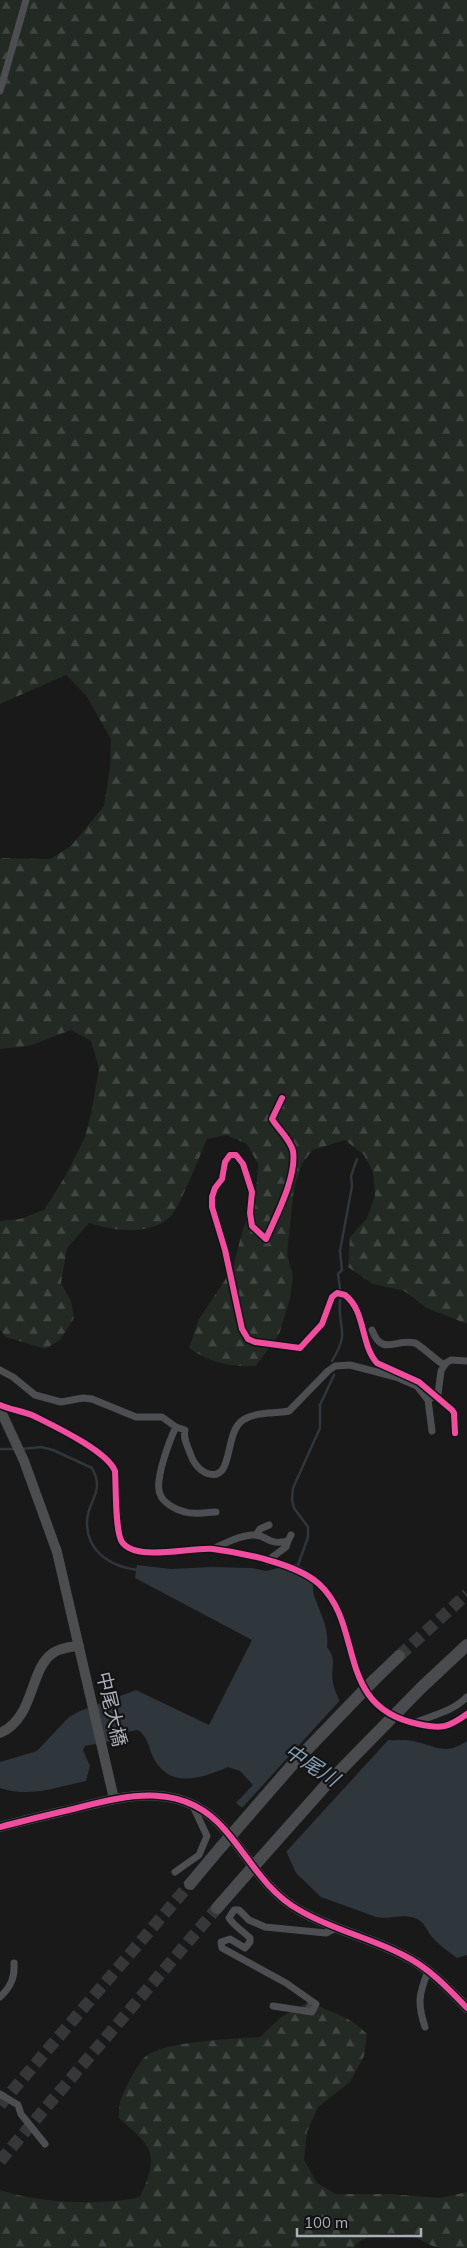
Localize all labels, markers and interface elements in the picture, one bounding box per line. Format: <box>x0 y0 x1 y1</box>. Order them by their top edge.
street label: 中尾大橋 <box>92 1669 132 1749</box>
water label: 中尾川 <box>280 1738 346 1792</box>
scale bar <box>297 2206 421 2238</box>
text: 100 m <box>304 2213 348 2232</box>

